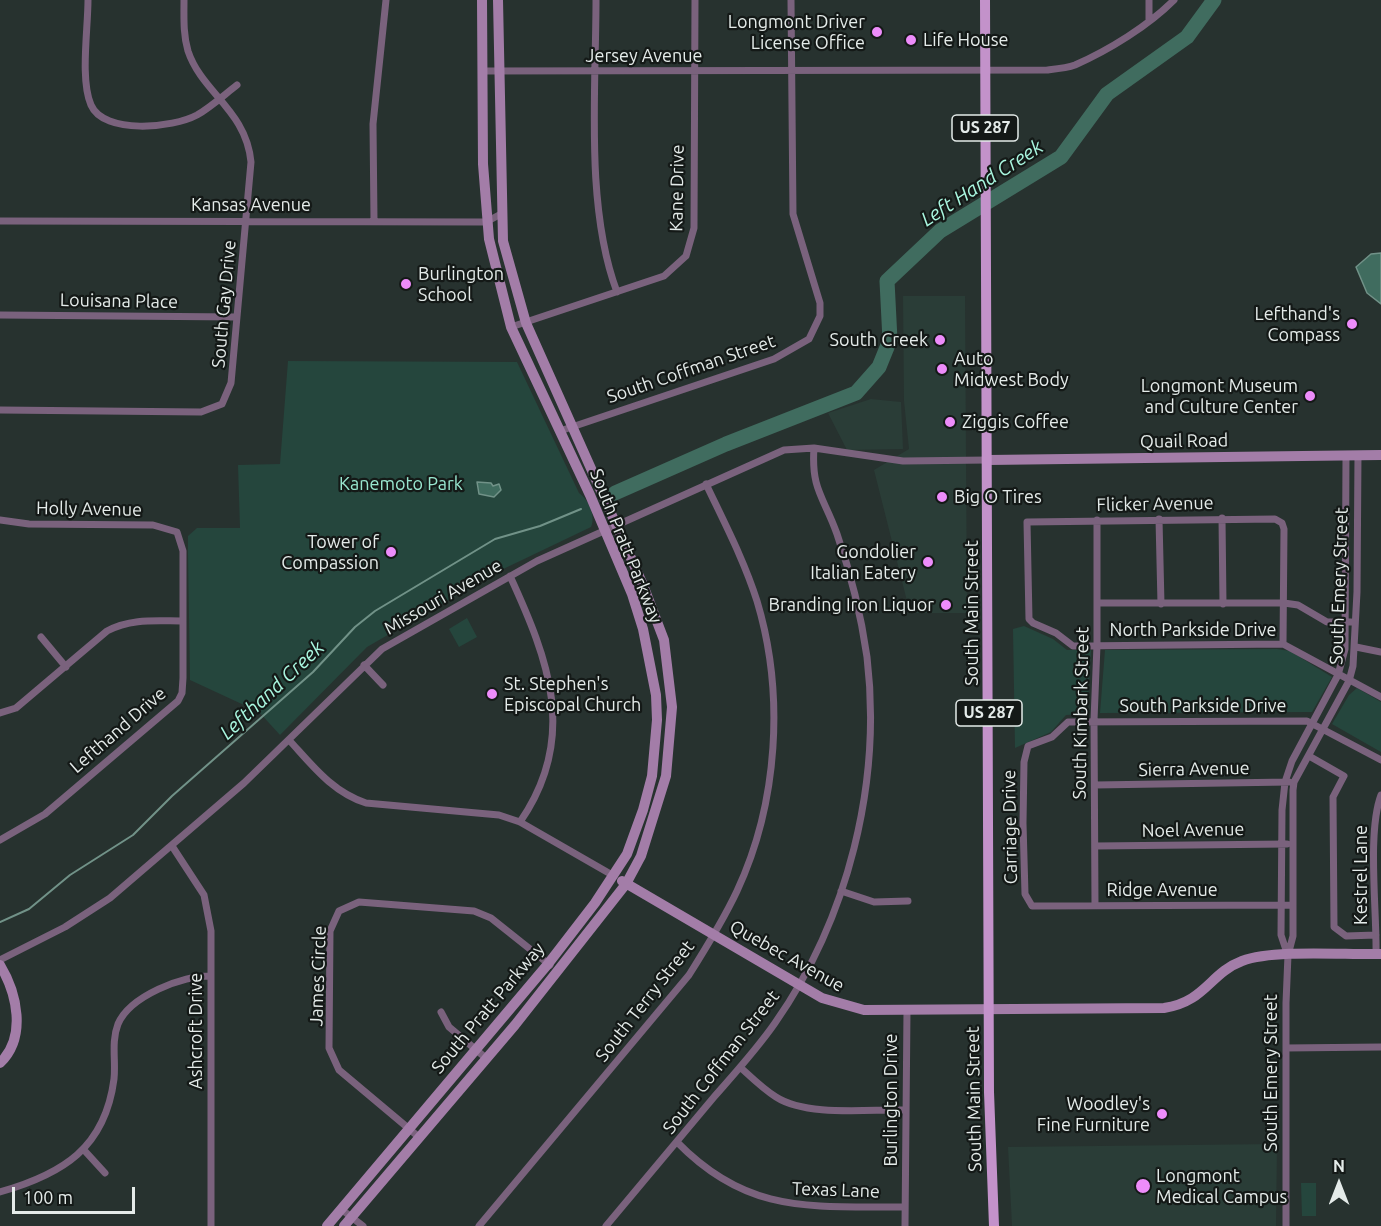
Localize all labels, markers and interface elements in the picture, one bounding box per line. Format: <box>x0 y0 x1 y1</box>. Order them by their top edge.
place label: Longmont Driver License Office <box>728 11 865 54</box>
marker: Longmont Driver License Office <box>870 25 884 39</box>
place label: Life House <box>923 29 1009 51</box>
marker: Life House <box>904 33 918 47</box>
street label: Jersey Avenue <box>586 45 702 67</box>
road number: US 287 <box>952 115 1018 141</box>
water label: Left Hand Creek <box>916 135 1048 231</box>
street label: Kane Drive <box>665 144 689 232</box>
street label: Kansas Avenue <box>191 194 311 216</box>
street label: South Gay Drive <box>208 239 240 369</box>
place label: Burlington School <box>418 263 504 306</box>
marker: Burlington School <box>399 277 413 291</box>
street label: Louisana Place <box>60 289 178 313</box>
place label: Lefthand's Compass <box>1254 303 1340 346</box>
marker: Lefthand's Compass <box>1345 317 1359 331</box>
place label: South Creek <box>829 329 928 351</box>
street label: South Coffman Street <box>604 330 778 408</box>
marker: South Creek <box>933 333 947 347</box>
place label: Auto Midwest Body <box>954 348 1069 391</box>
marker: Auto Midwest Body <box>935 362 949 376</box>
place label: Longmont Museum and Culture Center <box>1141 375 1298 418</box>
marker: Longmont Museum and Culture Center <box>1303 389 1317 403</box>
place label: Ziggis Coffee <box>962 411 1069 433</box>
marker: Ziggis Coffee <box>943 415 957 429</box>
street label: Quail Road <box>1140 429 1228 453</box>
street label: South Pratt Parkway <box>585 466 667 626</box>
park label: Kanemoto Park <box>339 473 463 495</box>
place label: Big O Tires <box>954 486 1042 508</box>
marker: Big O Tires <box>935 490 949 504</box>
street label: Flicker Avenue <box>1096 492 1214 516</box>
street label: Holly Avenue <box>36 497 142 521</box>
street label: South Emery Street <box>1325 507 1353 665</box>
place label: Tower of Compassion <box>281 531 379 574</box>
street label: South Main Street <box>961 540 983 686</box>
place label: Gondolier Italian Eatery <box>810 541 916 584</box>
marker: Tower of Compassion <box>384 545 398 559</box>
street label: Missouri Avenue <box>380 555 506 639</box>
marker: Gondolier Italian Eatery <box>921 555 935 569</box>
place label: Branding Iron Liquor <box>769 594 934 616</box>
marker: Branding Iron Liquor <box>939 598 953 612</box>
street label: North Parkside Drive <box>1110 619 1276 641</box>
street label: South Kimbark Street <box>1069 626 1093 800</box>
water label: Lefthand Creek <box>215 636 329 744</box>
place label: St. Stephen's Episcopal Church <box>504 673 641 716</box>
street label: Lefthand Drive <box>66 682 170 778</box>
marker: St. Stephen's Episcopal Church <box>485 687 499 701</box>
street label: South Parkside Drive <box>1120 695 1286 717</box>
road number: US 287 <box>956 700 1022 726</box>
street label: Sierra Avenue <box>1138 757 1250 781</box>
street label: Carriage Drive <box>998 770 1022 884</box>
street label: Noel Avenue <box>1141 818 1245 842</box>
street label: Kestrel Lane <box>1350 825 1372 925</box>
street label: Ridge Avenue <box>1106 879 1218 901</box>
street label: Quebec Avenue <box>726 916 848 996</box>
street label: James Circle <box>305 925 331 1027</box>
street label: South Terry Street <box>591 936 699 1066</box>
street label: South Pratt Parkway <box>427 938 549 1078</box>
street label: Ashcroft Drive <box>185 973 207 1089</box>
street label: South Coffman Street <box>658 986 784 1138</box>
street label: South Emery Street <box>1260 994 1282 1152</box>
street label: South Main Street <box>962 1026 986 1172</box>
street label: Burlington Drive <box>880 1034 902 1166</box>
place label: Woodley's Fine Furniture <box>1037 1093 1150 1136</box>
marker: Woodley's Fine Furniture <box>1155 1107 1169 1121</box>
north arrow <box>1309 1154 1369 1214</box>
text: N <box>1333 1157 1345 1175</box>
place label: Longmont Medical Campus <box>1156 1165 1287 1208</box>
scale bar <box>15 1175 138 1213</box>
marker: Longmont Medical Campus <box>1134 1177 1152 1195</box>
street label: Texas Lane <box>792 1178 880 1202</box>
text: 100 m <box>23 1187 73 1207</box>

